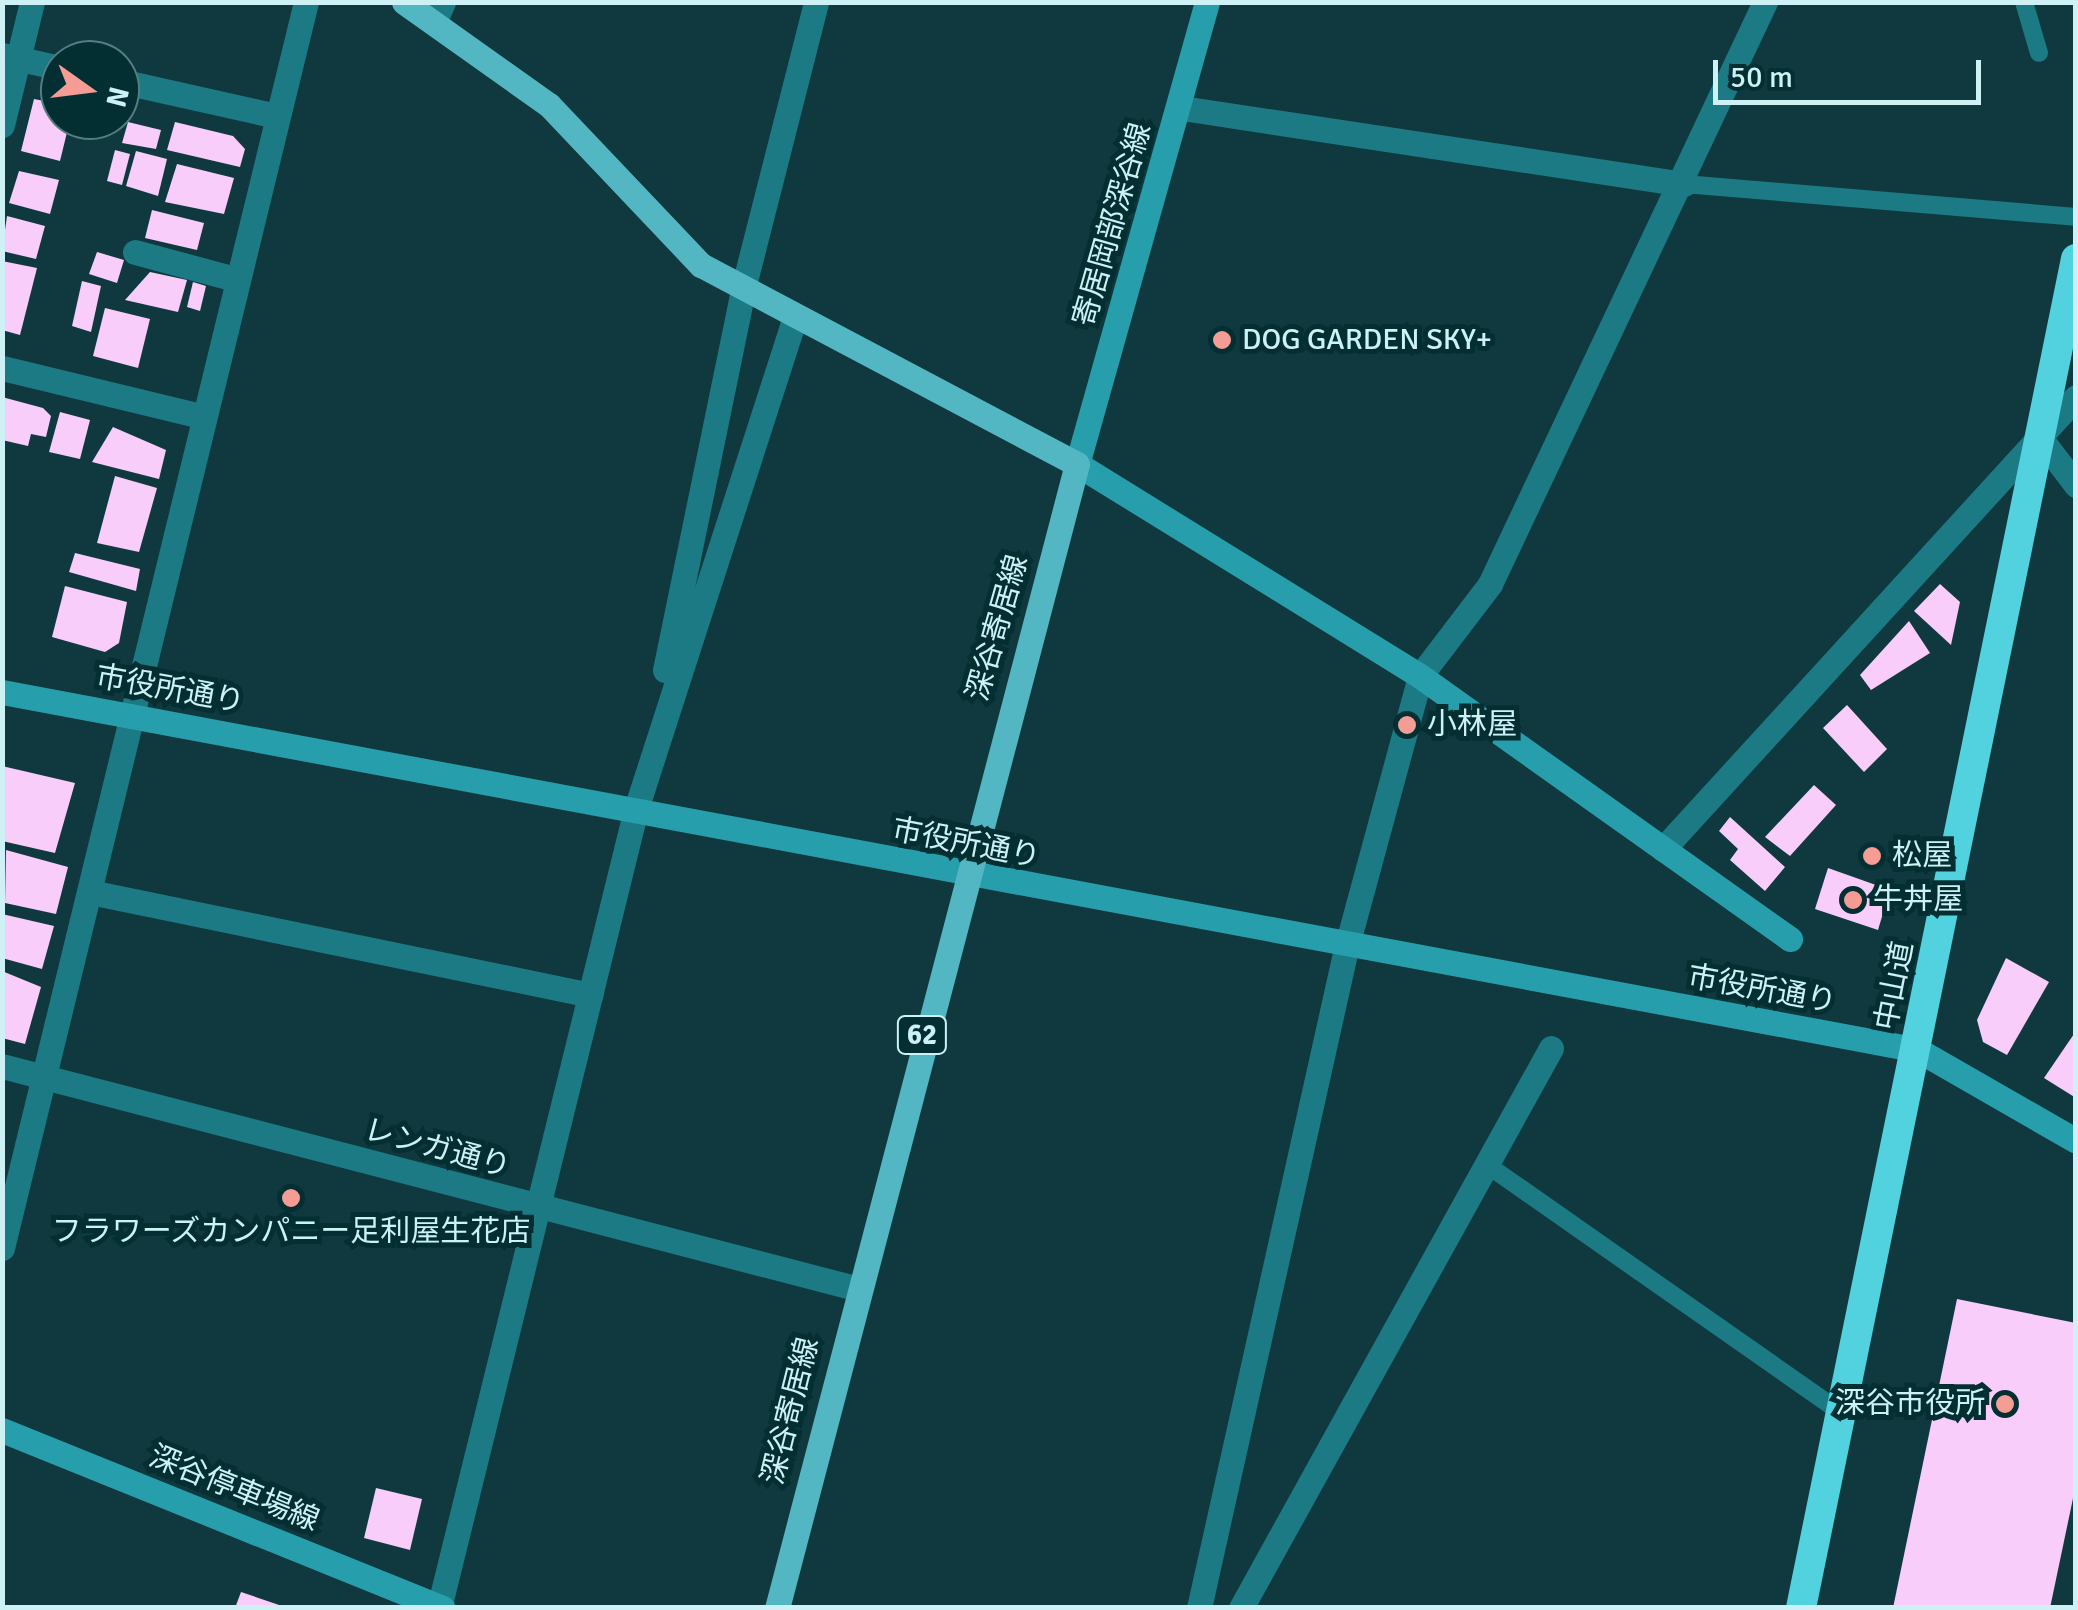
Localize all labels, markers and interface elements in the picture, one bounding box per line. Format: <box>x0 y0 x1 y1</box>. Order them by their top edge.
north arrow <box>40 40 140 140</box>
scale bar <box>1718 40 1986 102</box>
text: 50 m <box>1730 59 1793 96</box>
text: N <box>98 83 136 110</box>
street label: 寄居岡部深谷線 <box>1067 119 1159 331</box>
place label: DOG GARDEN SKY+ <box>1242 322 1492 358</box>
marker: DOG GARDEN SKY+ <box>1211 329 1233 351</box>
street label: 深谷寄居線 <box>960 551 1036 705</box>
street label: 市役所通り <box>93 659 247 721</box>
place label: 小林屋 <box>1427 707 1517 743</box>
marker: 小林屋 <box>1396 714 1418 736</box>
street label: 市役所通り <box>889 812 1043 876</box>
place label: 松屋 <box>1892 838 1952 874</box>
marker: 松屋 <box>1861 845 1883 867</box>
place label: 牛丼屋 <box>1873 882 1963 918</box>
marker: 牛丼屋 <box>1842 889 1864 911</box>
street label: 中山道 <box>1869 938 1921 1034</box>
street label: 市役所通り <box>1685 959 1839 1021</box>
road number: 62 <box>894 1012 950 1058</box>
street label: レンガ通り <box>360 1112 514 1186</box>
marker: フラワーズカンパニー足利屋生花店 <box>280 1187 302 1209</box>
place label: フラワーズカンパニー足利屋生花店 <box>51 1214 531 1250</box>
street label: 深谷寄居線 <box>755 1334 827 1488</box>
place label: 深谷市役所 <box>1835 1386 1985 1422</box>
marker: 深谷市役所 <box>1994 1393 2016 1415</box>
street label: 深谷停車場線 <box>144 1439 324 1539</box>

